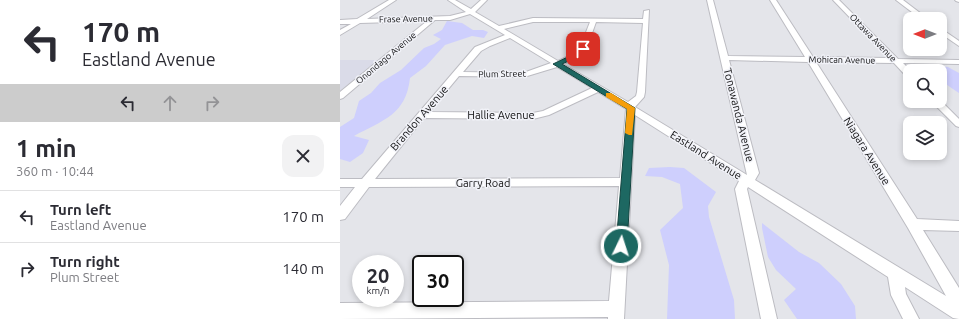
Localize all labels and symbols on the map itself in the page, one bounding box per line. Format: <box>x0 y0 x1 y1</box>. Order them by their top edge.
street label: Ottawa Avenue <box>848 12 898 64</box>
north arrow <box>903 12 947 56</box>
street label: Frase Avenue <box>379 14 433 24</box>
street label: Onondago Avenue <box>354 30 418 86</box>
pin <box>566 32 600 66</box>
street label: Mohican Avenue <box>809 54 875 66</box>
street label: Tonawanda Avenue <box>722 67 756 163</box>
street label: Plum Street <box>478 69 526 79</box>
street label: Brandon Avenue <box>388 83 450 153</box>
street label: Hallie Avenue <box>467 109 535 121</box>
street label: Niagara Avenue <box>841 115 893 187</box>
street label: Eastland Avenue <box>668 128 744 182</box>
street label: Garry Road <box>456 177 510 189</box>
position arrow <box>600 225 642 267</box>
speed limit sign: 30 <box>412 255 464 307</box>

